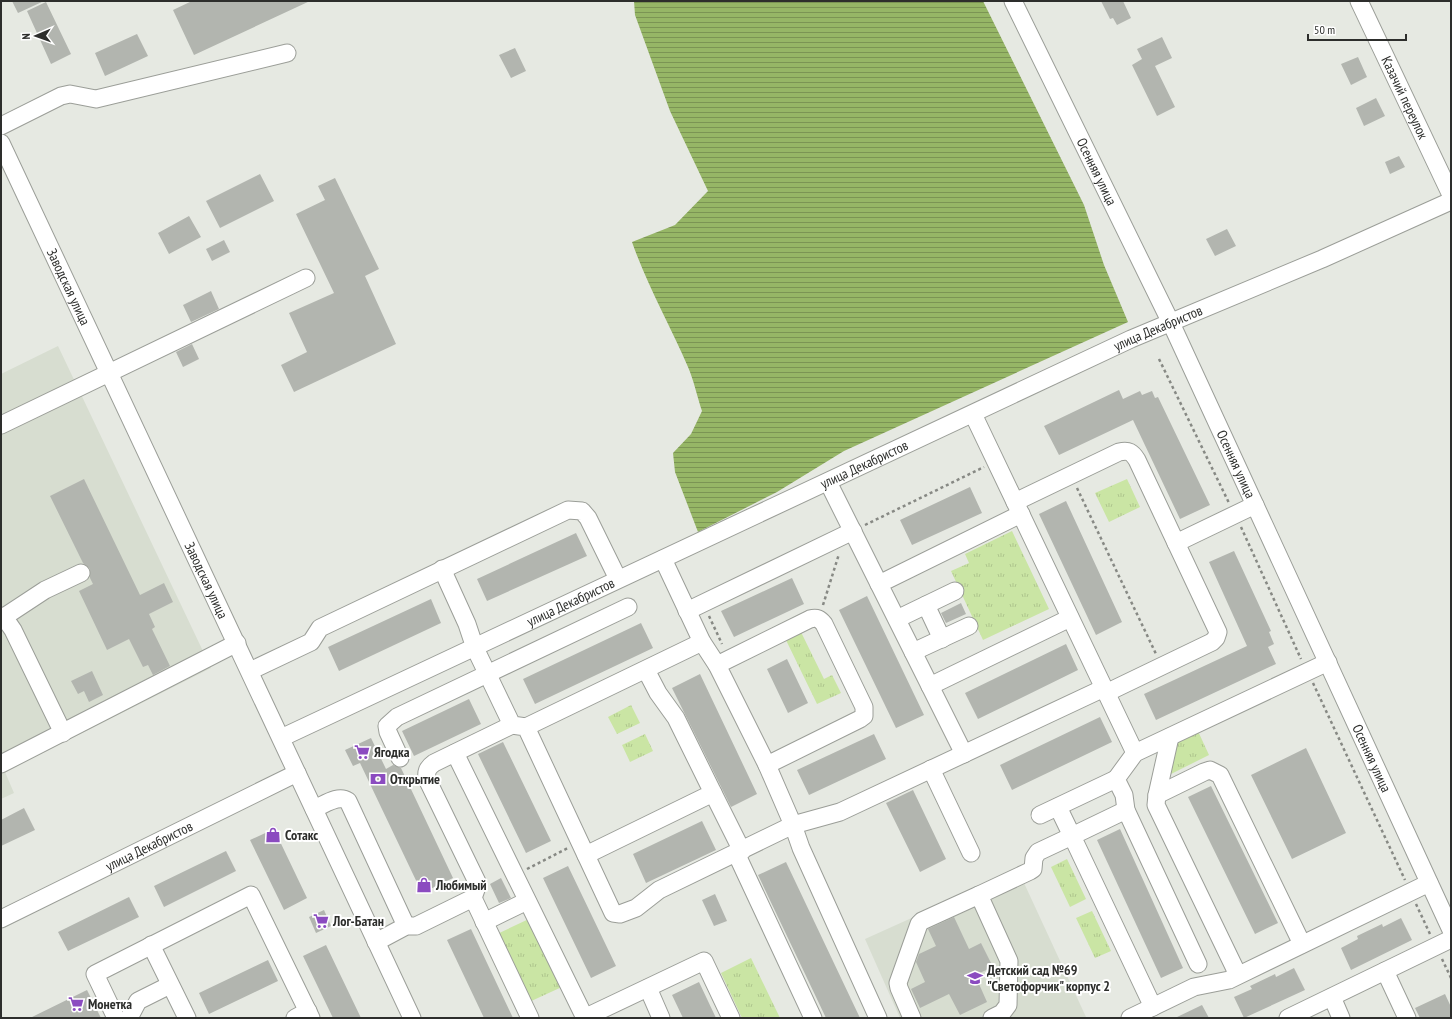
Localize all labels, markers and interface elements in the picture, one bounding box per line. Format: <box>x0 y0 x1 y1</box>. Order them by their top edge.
north arrow <box>16 16 56 56</box>
scale bar <box>1308 16 1406 42</box>
text: 50 m <box>1314 22 1335 37</box>
text: N <box>19 33 33 40</box>
street label: Казачий переулок <box>1378 53 1432 143</box>
street label: Осенняя улица <box>1073 135 1121 208</box>
street label: Заводская улица <box>43 246 94 328</box>
street label: улица Декабристов <box>1111 301 1205 355</box>
street label: Осенняя улица <box>1213 427 1260 501</box>
street label: улица Декабристов <box>817 436 911 493</box>
street label: Заводская улица <box>181 539 232 621</box>
street label: улица Декабристов <box>524 574 618 630</box>
street label: Осенняя улица <box>1348 721 1395 795</box>
supermarket icon: Ягодка <box>353 743 371 761</box>
place label: Ягодка <box>374 743 410 761</box>
bank icon: Открытие <box>369 770 387 788</box>
place label: Открытие <box>390 770 440 788</box>
street label: улица Декабристов <box>102 817 196 875</box>
shop icon: Сотакс <box>264 826 282 844</box>
place label: Сотакс <box>285 826 318 844</box>
shop icon: Любимый <box>415 876 433 894</box>
place label: Любимый <box>435 876 487 894</box>
supermarket icon: Лог-Батан <box>312 912 330 930</box>
place label: Лог-Батан <box>332 912 384 930</box>
place label: Детский сад №69 "Светофорчик" корпус 2 <box>987 961 1110 995</box>
school or university icon: Детский сад №69 "Светофорчик" корпус 2 <box>966 969 984 987</box>
supermarket icon: Монетка <box>67 995 85 1013</box>
place label: Монетка <box>88 995 132 1013</box>

